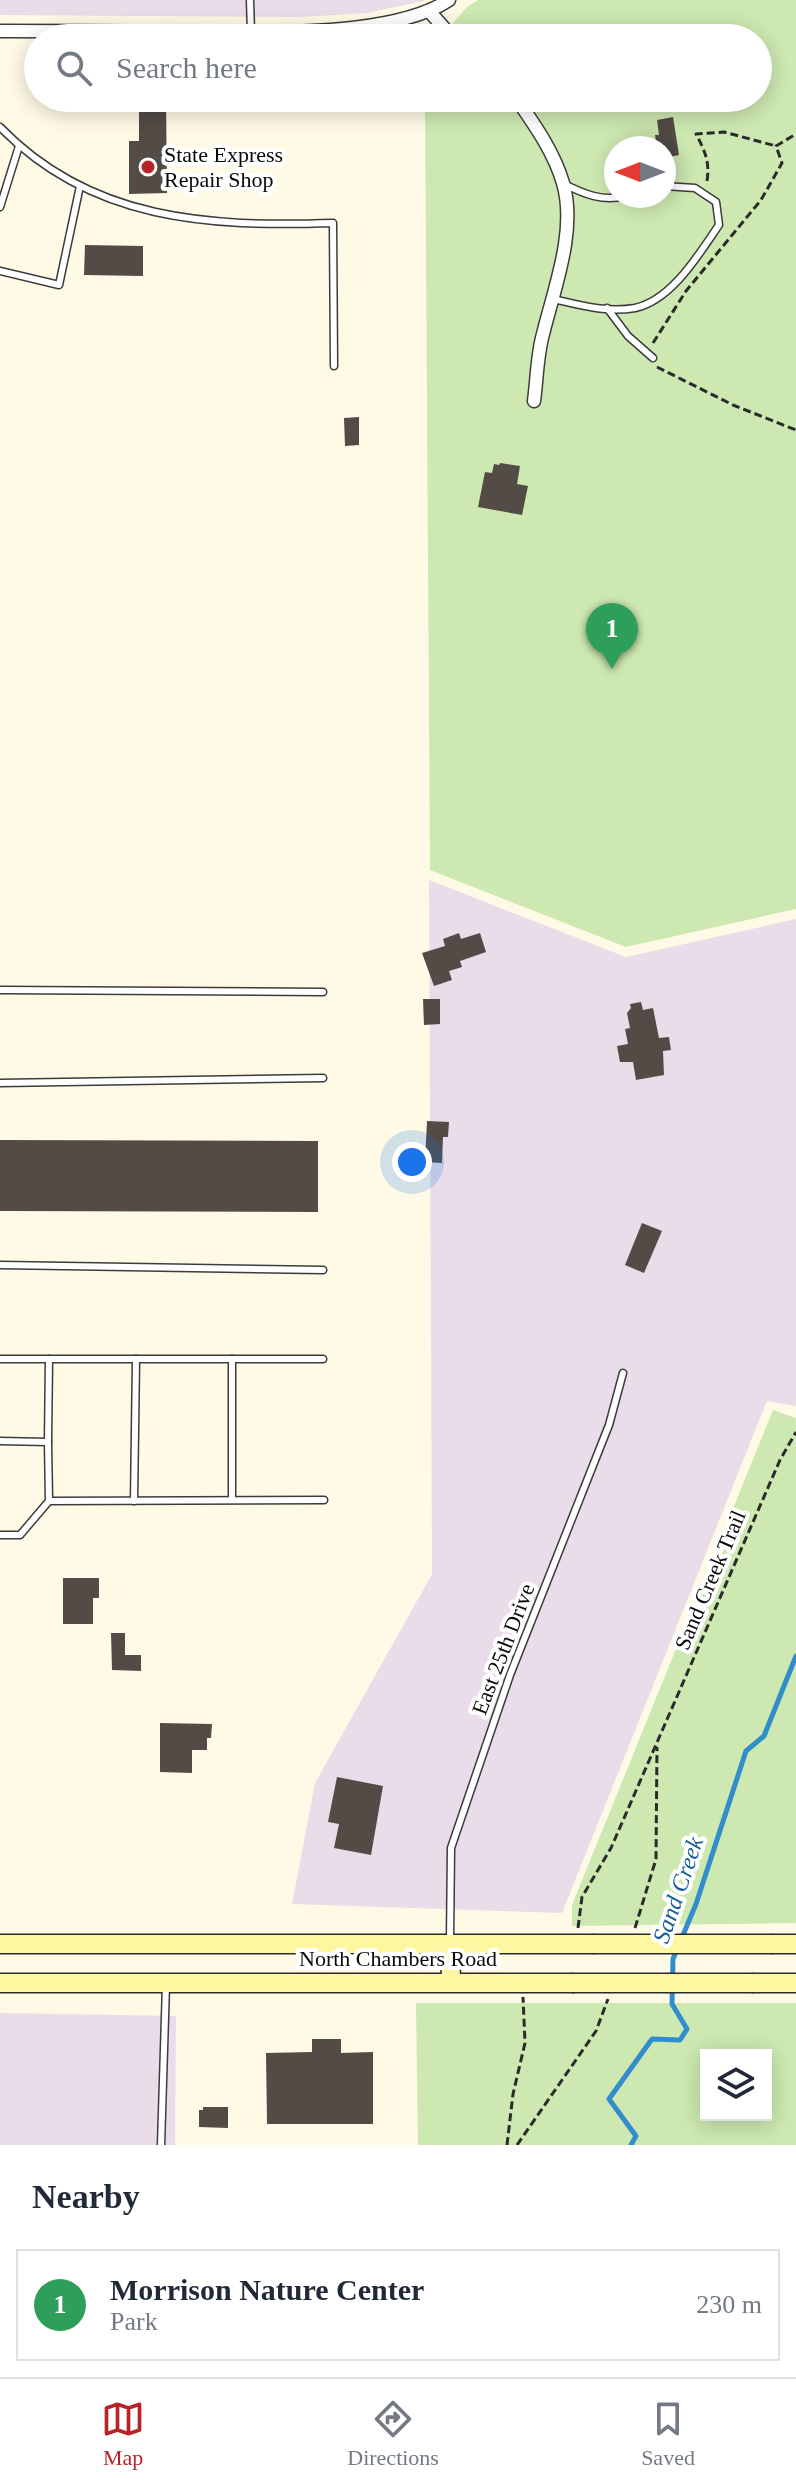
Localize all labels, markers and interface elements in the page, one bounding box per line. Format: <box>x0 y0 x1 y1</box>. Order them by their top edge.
search box <box>24 24 772 112</box>
icon: search <box>52 46 96 90</box>
text: Search here <box>116 51 257 84</box>
north arrow <box>604 136 676 208</box>
place label: State Express Repair Shop <box>164 142 283 192</box>
marker: State Express Repair Shop <box>139 158 157 176</box>
pin: 1 <box>586 603 638 669</box>
your location <box>392 1142 432 1182</box>
street label: Sand Creek Trail <box>669 1506 751 1654</box>
street label: East 25th Drive <box>467 1580 539 1718</box>
water label: Sand Creek <box>648 1833 708 1946</box>
street label: North Chambers Road <box>299 1946 497 1971</box>
map controls <box>700 2049 772 2121</box>
button: layers <box>700 2049 772 2121</box>
text: Nearby <box>32 2178 140 2215</box>
text: Morrison Nature Center <box>110 2273 424 2306</box>
text: 1 <box>54 2290 67 2319</box>
text: 230 m <box>696 2290 762 2319</box>
text: Park <box>110 2307 158 2336</box>
tab: Map <box>101 2397 145 2471</box>
tab: Directions <box>347 2397 439 2471</box>
tab: Saved <box>641 2397 695 2471</box>

